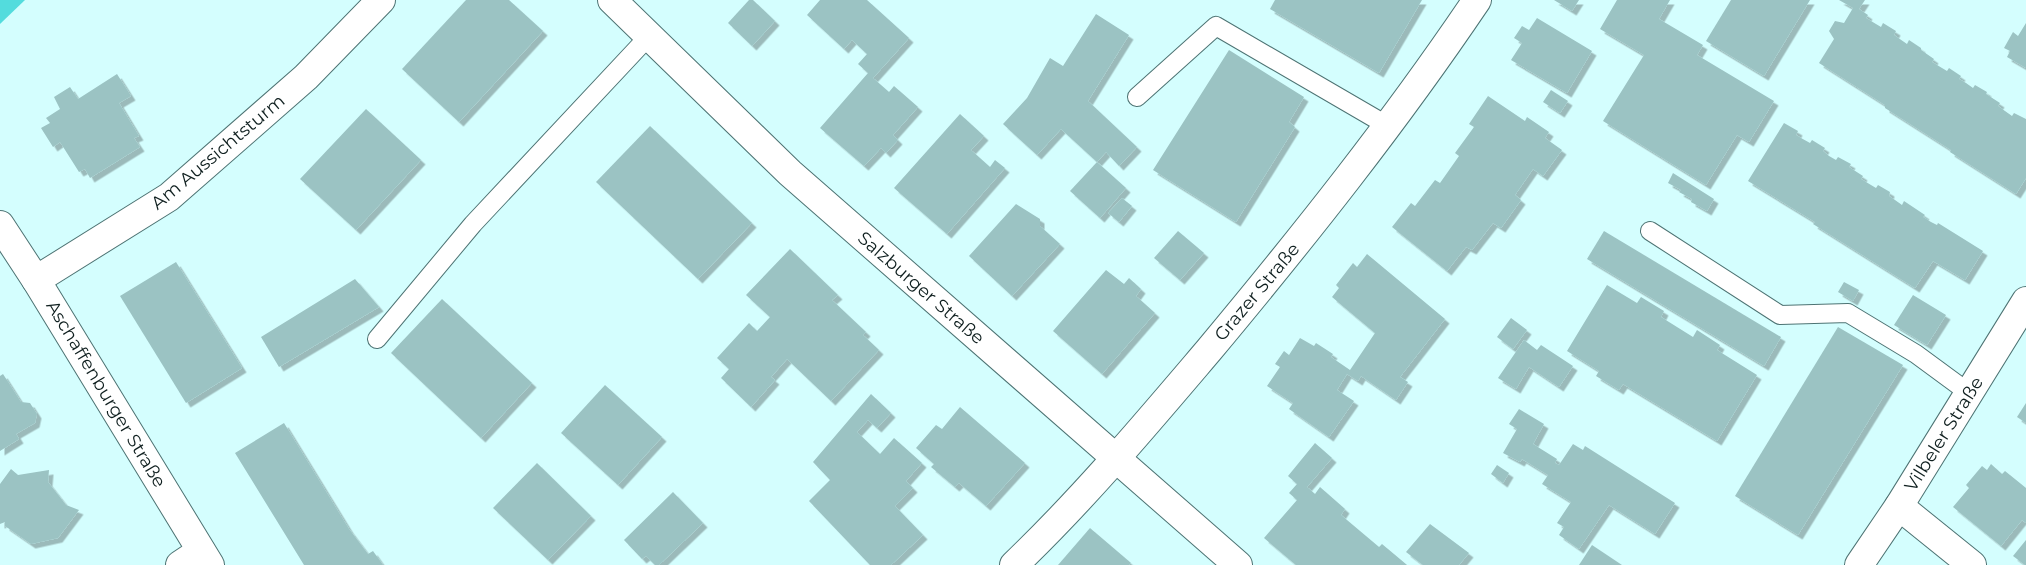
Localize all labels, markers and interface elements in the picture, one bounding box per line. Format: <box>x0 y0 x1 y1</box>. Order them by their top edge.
street label: Am Aussichtsturm <box>147 90 289 214</box>
street label: Salzburger Straße <box>853 227 989 349</box>
street label: Grazer Straße <box>1210 238 1304 346</box>
street label: Aschaffenburger Straße <box>41 296 171 492</box>
street label: Vilbeler Straße <box>1900 373 1988 495</box>

